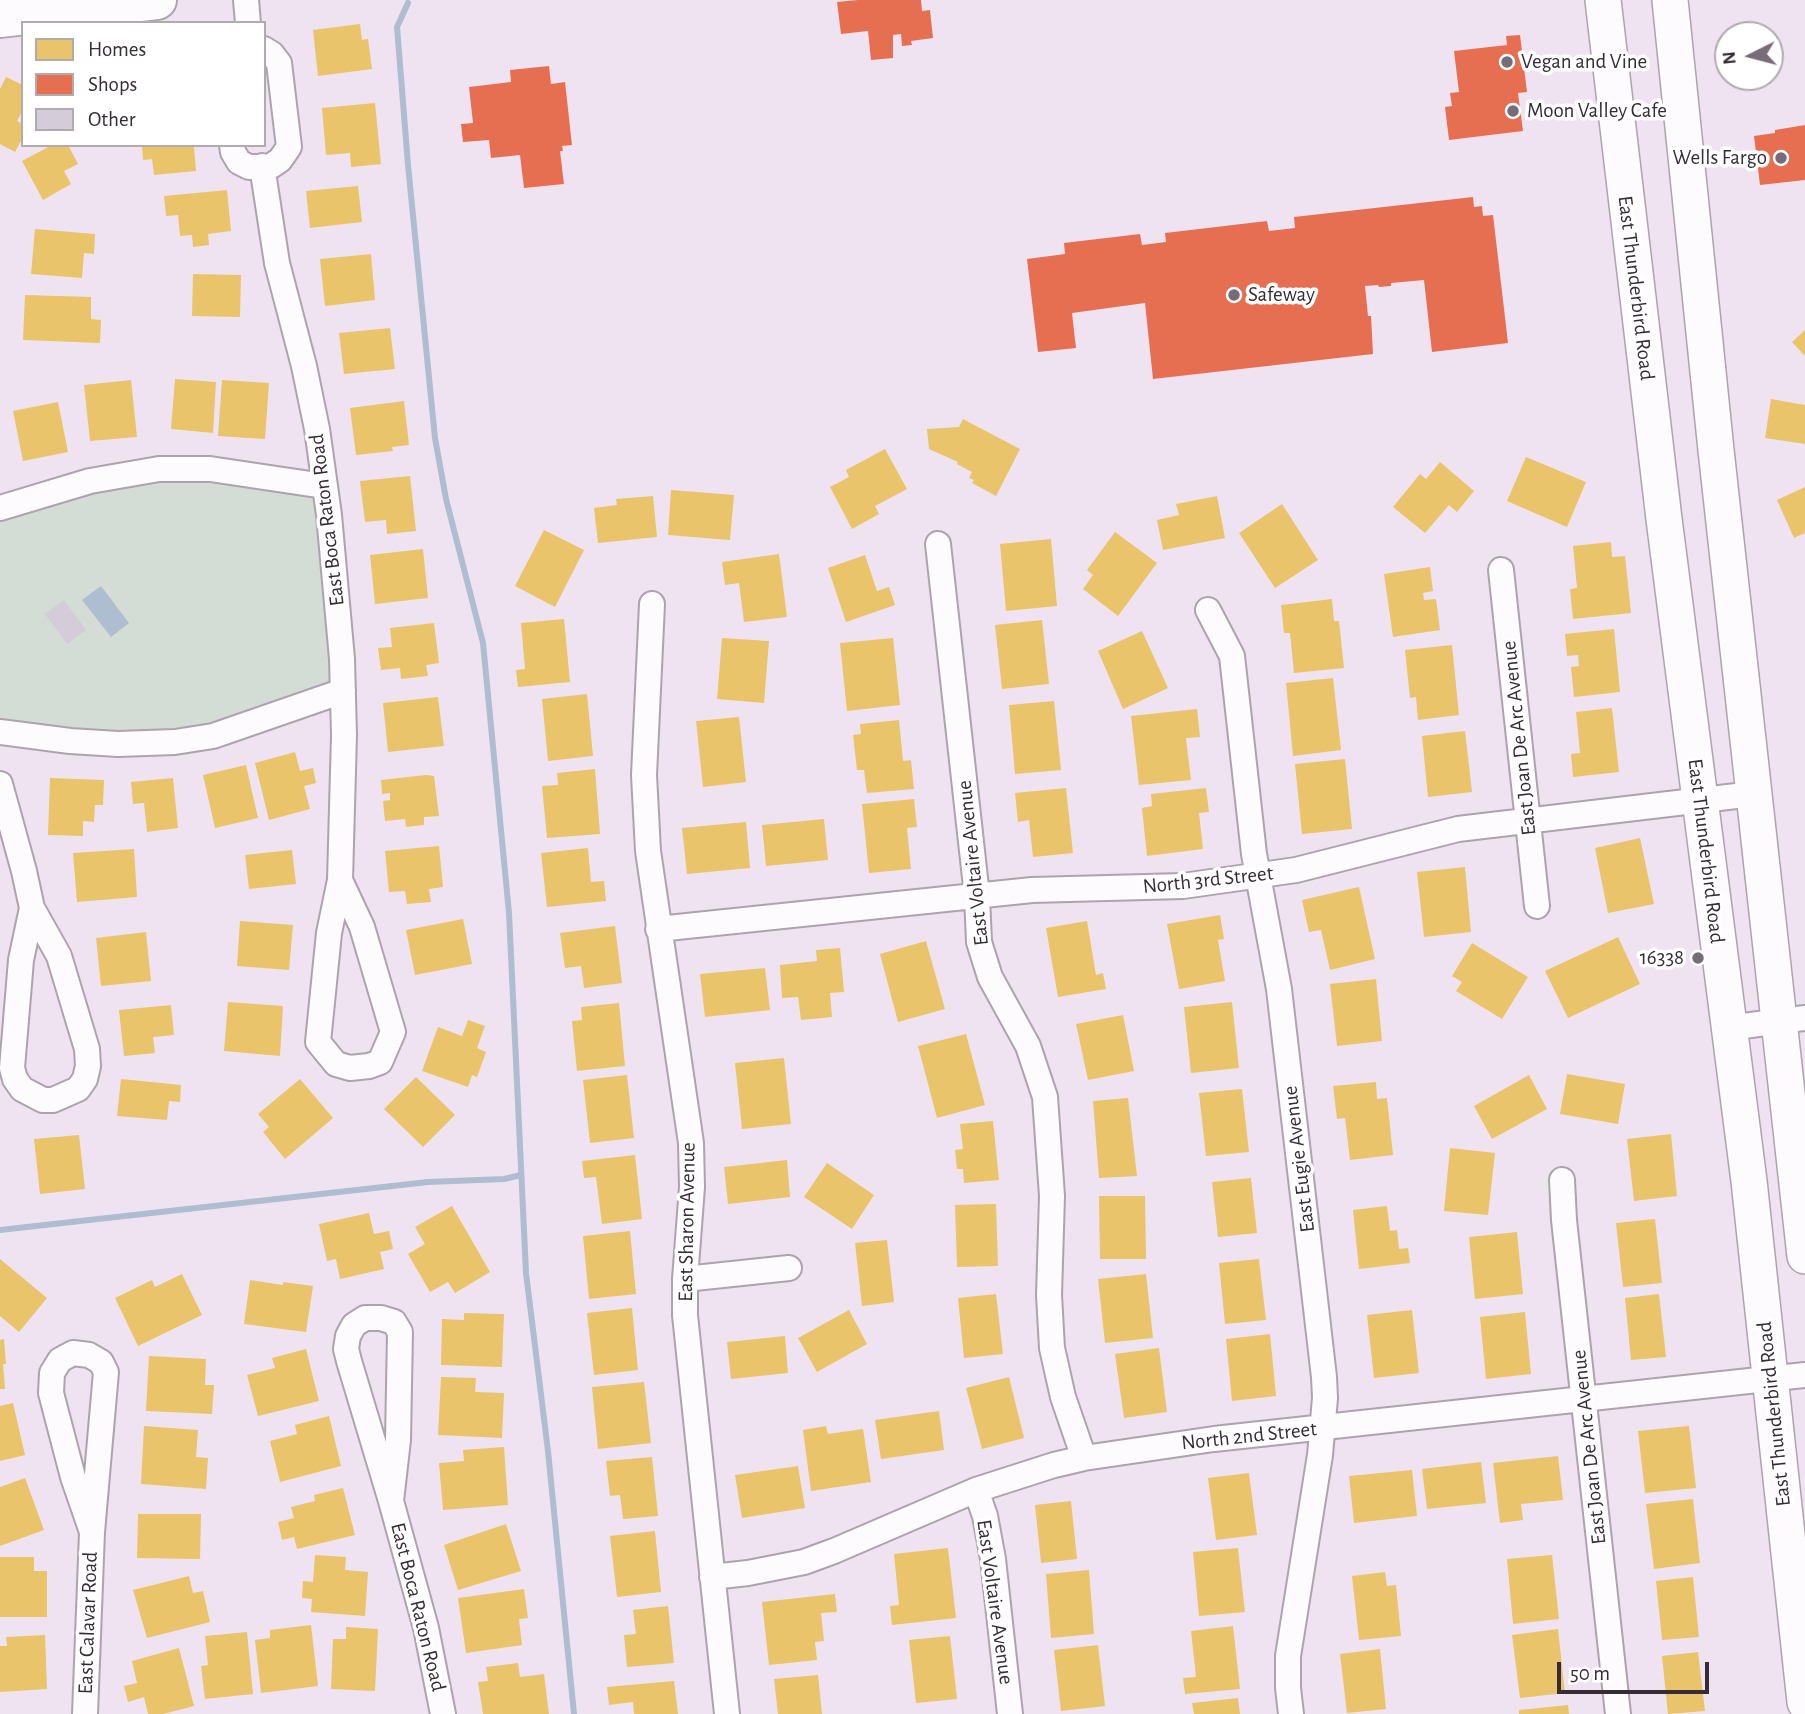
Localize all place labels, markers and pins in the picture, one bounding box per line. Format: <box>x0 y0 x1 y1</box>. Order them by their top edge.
place label: Vegan and Vine <box>1521 49 1647 75</box>
marker: Vegan and Vine <box>1499 54 1515 70</box>
place label: Moon Valley Cafe <box>1527 98 1667 124</box>
marker: Moon Valley Cafe <box>1505 103 1521 119</box>
place label: Wells Fargo <box>1673 145 1767 171</box>
marker: Wells Fargo <box>1773 150 1789 166</box>
place label: Safeway <box>1248 282 1315 308</box>
marker: Safeway <box>1226 287 1242 303</box>
place label: 16338 <box>1640 945 1684 971</box>
marker: 16338 <box>1690 950 1706 966</box>

